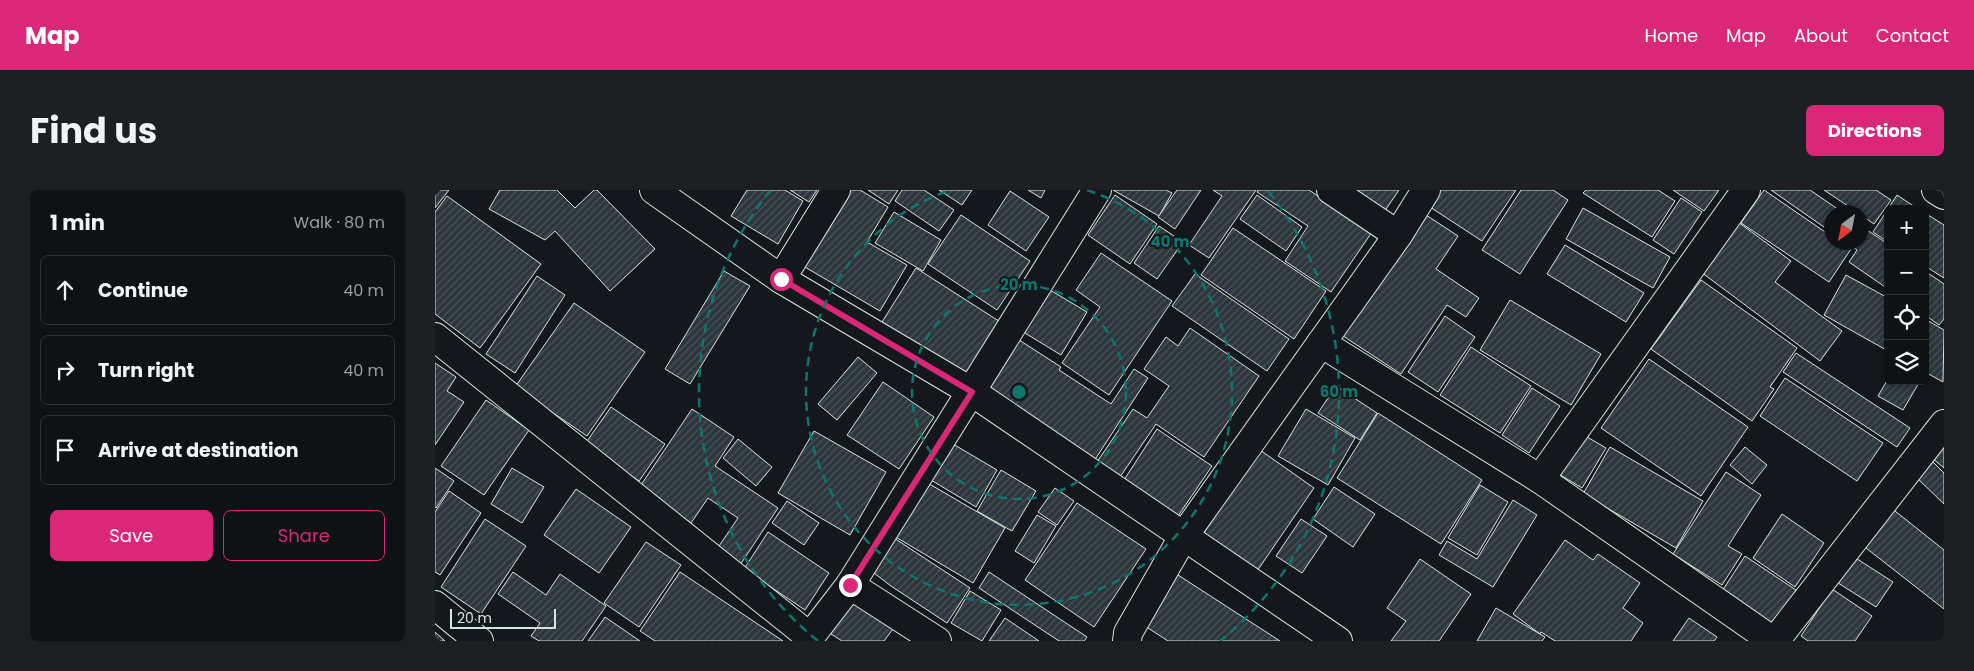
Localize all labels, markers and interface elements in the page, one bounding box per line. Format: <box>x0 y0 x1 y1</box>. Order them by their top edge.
text: Map <box>25 19 80 52</box>
text: Home <box>1644 23 1698 48</box>
text: Map <box>1726 23 1766 48</box>
text: About <box>1794 23 1848 48</box>
text: Contact <box>1876 23 1949 48</box>
button: Directions <box>1806 105 1944 156</box>
text: Find us <box>30 106 157 155</box>
north arrow <box>1824 205 1869 250</box>
map controls <box>1884 205 1929 385</box>
button: + <box>1884 205 1929 250</box>
text: 1 min <box>50 208 105 237</box>
text: Walk · 80 m <box>294 211 385 234</box>
text: 40 m <box>1150 231 1190 252</box>
button: − <box>1884 250 1929 295</box>
route start <box>770 268 793 291</box>
text: 20 m <box>1000 274 1038 295</box>
icon: ahead <box>51 276 79 304</box>
text: Continue <box>98 277 188 304</box>
text: 40 m <box>343 279 384 302</box>
button: locate <box>1884 295 1929 340</box>
button: layers <box>1884 340 1929 385</box>
icon: right <box>51 356 79 384</box>
text: Turn right <box>98 357 194 384</box>
text: 40 m <box>343 359 384 382</box>
text: 60 m <box>1320 381 1358 402</box>
centre of rings <box>1010 383 1028 401</box>
icon: arrive <box>51 436 79 464</box>
text: Arrive at destination <box>98 437 299 464</box>
button: Save <box>50 510 213 561</box>
button: Share <box>223 510 385 561</box>
route end <box>839 574 862 597</box>
scale bar <box>450 606 556 629</box>
text: 20 m <box>457 608 492 628</box>

